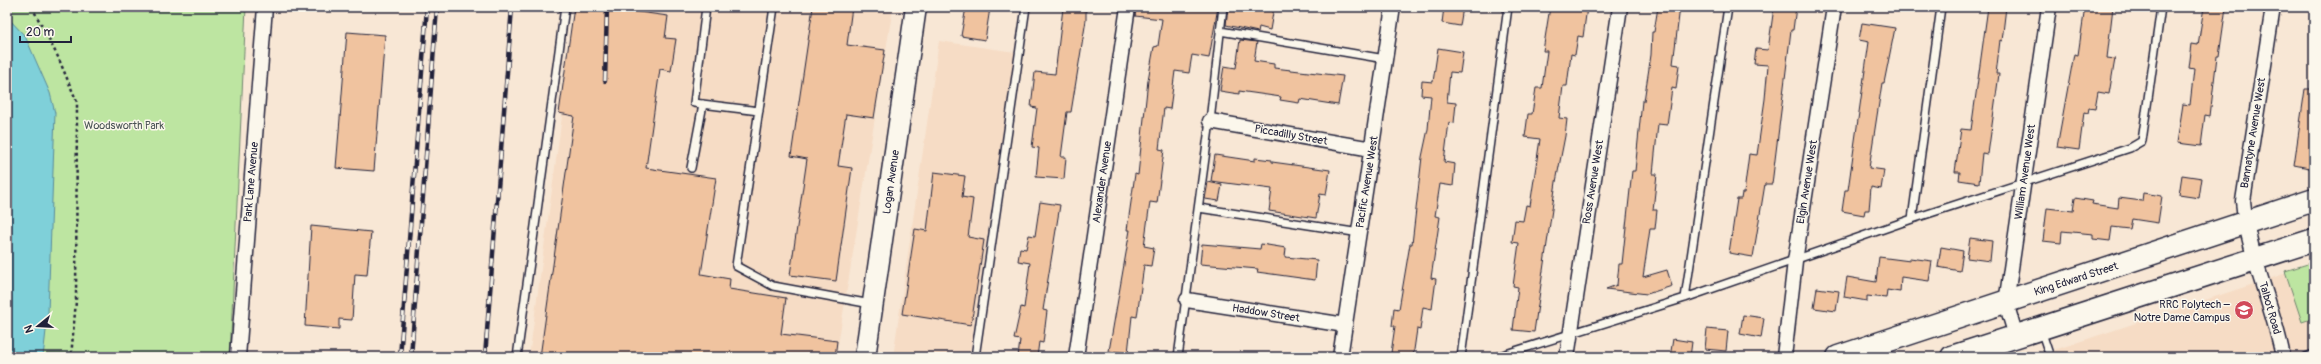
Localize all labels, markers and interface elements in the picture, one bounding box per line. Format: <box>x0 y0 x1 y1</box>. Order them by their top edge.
scale bar <box>20 18 71 44</box>
text: 20 m <box>26 25 55 40</box>
street label: Bannatyne Avenue West <box>2238 76 2268 189</box>
park label: Woodsworth Park <box>84 119 164 132</box>
street label: Piccadilly Street <box>1254 122 1329 148</box>
street label: William Avenue West <box>2012 123 2038 221</box>
street label: Pacific Avenue West <box>1353 134 1381 229</box>
street label: Ross Avenue West <box>1580 139 1606 225</box>
street label: Elgin Avenue West <box>1794 139 1820 225</box>
street label: Alexander Avenue <box>1090 140 1114 224</box>
street label: Park Lane Avenue <box>241 141 261 223</box>
street label: Logan Avenue <box>880 148 902 215</box>
street label: King Edward Street <box>2032 259 2120 299</box>
street label: Talbot Road <box>2256 280 2284 336</box>
place label: RRC Polytech – Notre Dame Campus <box>2134 298 2231 324</box>
school or university icon: RRC Polytech – Notre Dame Campus <box>2233 299 2255 321</box>
street label: Haddow Street <box>1231 301 1301 325</box>
north arrow <box>18 306 58 346</box>
text: N <box>21 323 36 334</box>

